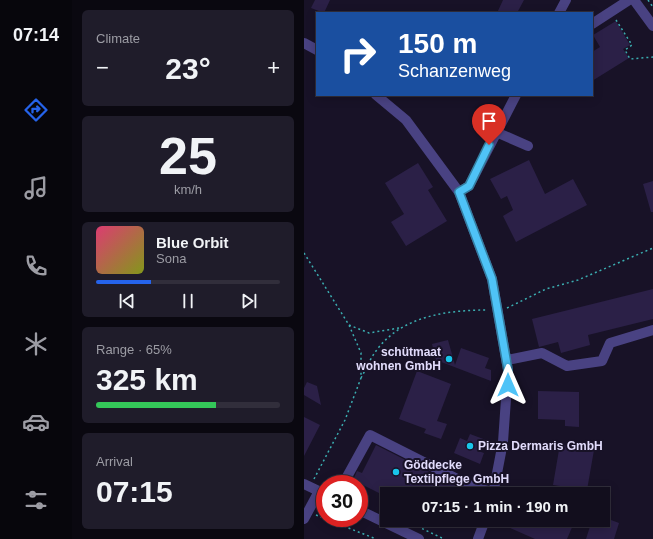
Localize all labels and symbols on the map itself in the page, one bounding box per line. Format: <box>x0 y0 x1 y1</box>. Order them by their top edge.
pin <box>472 104 506 145</box>
place label: schütmaat wohnen GmbH <box>355 345 441 373</box>
marker: schütmaat wohnen GmbH <box>444 354 454 364</box>
position arrow <box>487 364 529 406</box>
place label: Pizza Dermaris GmbH <box>478 439 603 453</box>
marker: Pizza Dermaris GmbH <box>465 441 475 451</box>
place label: Göddecke Textilpflege GmbH <box>404 458 509 486</box>
marker: Göddecke Textilpflege GmbH <box>391 467 401 477</box>
speed limit sign: 30 <box>316 475 368 527</box>

